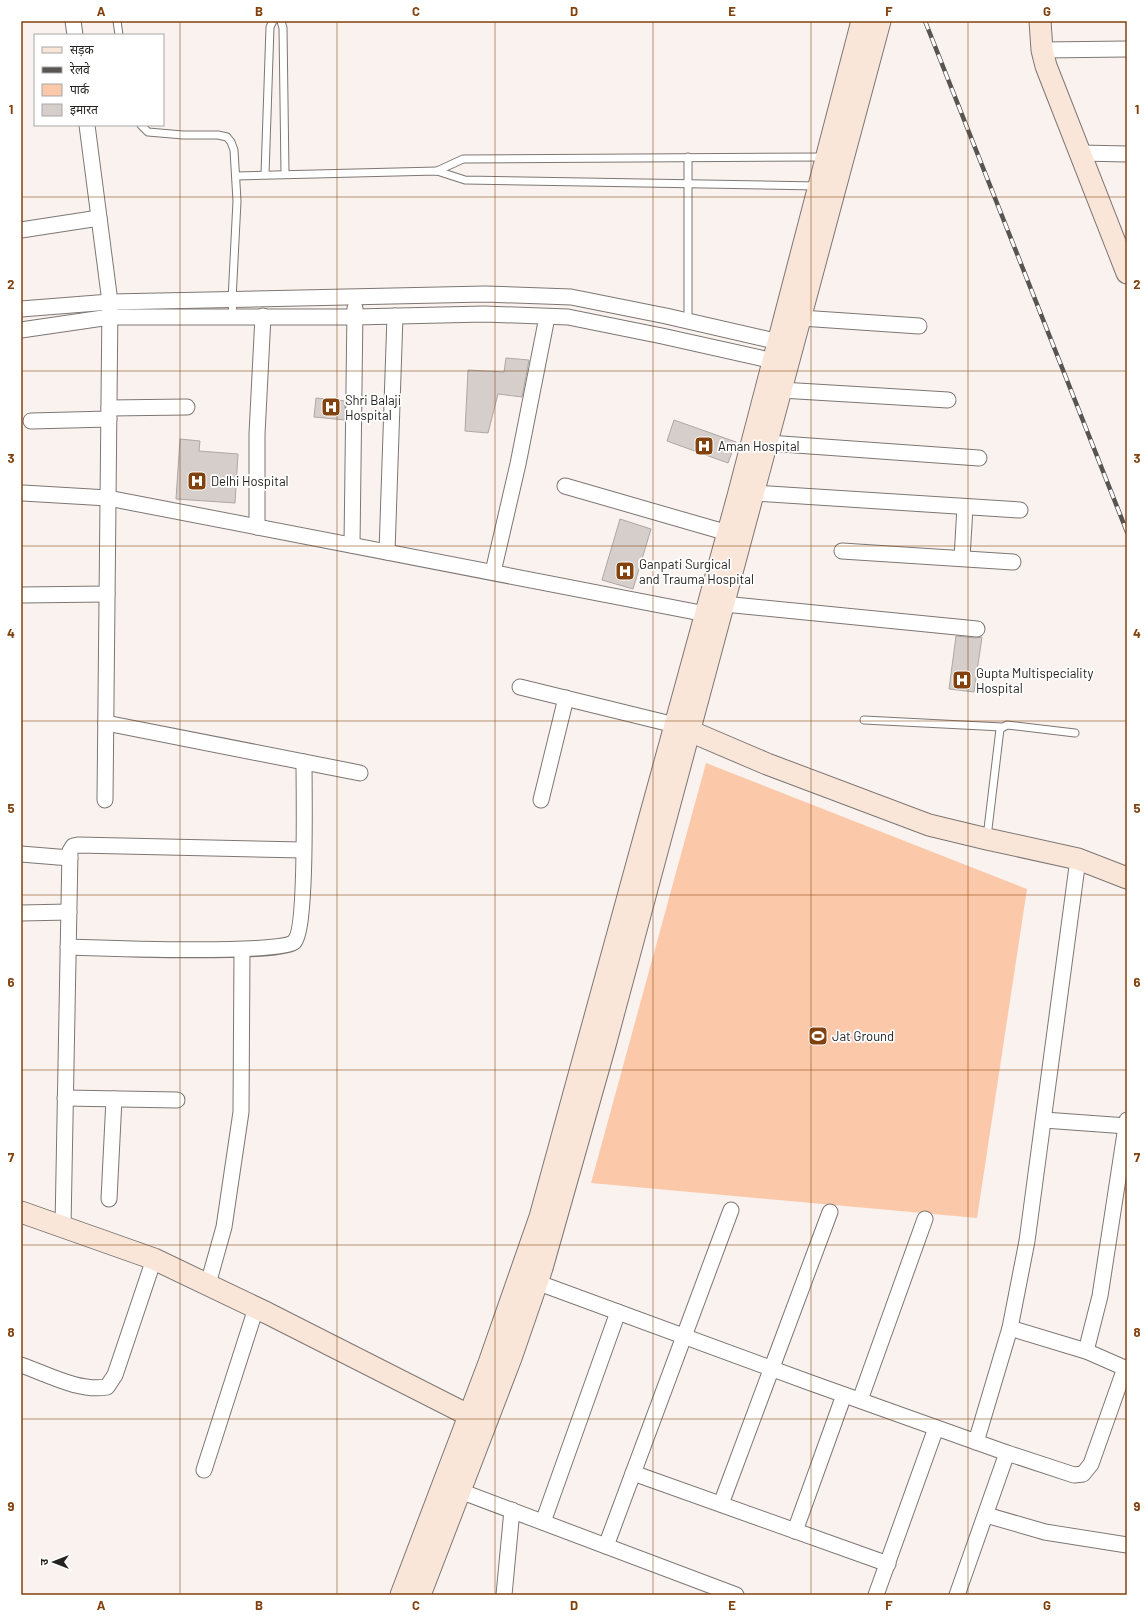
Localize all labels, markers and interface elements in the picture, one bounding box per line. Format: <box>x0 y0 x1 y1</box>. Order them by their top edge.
text: A <box>97 3 106 19</box>
text: B <box>255 3 263 19</box>
text: C <box>412 3 420 19</box>
text: D <box>570 3 578 19</box>
text: E <box>728 3 736 19</box>
text: F <box>885 3 893 19</box>
text: G <box>1043 3 1051 19</box>
legend <box>34 34 164 126</box>
text: सड़क <box>70 42 95 57</box>
text: रेलवे <box>70 62 90 76</box>
text: पार्क <box>70 82 90 96</box>
text: 1 <box>9 101 13 117</box>
text: 1 <box>1135 101 1139 117</box>
text: इमारत <box>70 102 99 117</box>
text: 2 <box>7 276 15 292</box>
text: 2 <box>1133 276 1141 292</box>
place label: Shri Balaji Hospital <box>345 392 401 423</box>
hospital icon: Shri Balaji Hospital <box>320 396 342 418</box>
hospital icon: Aman Hospital <box>693 435 715 457</box>
place label: Aman Hospital <box>718 438 800 454</box>
text: 3 <box>7 450 15 466</box>
text: 3 <box>1133 450 1141 466</box>
hospital icon: Delhi Hospital <box>186 470 208 492</box>
place label: Delhi Hospital <box>211 473 289 489</box>
place label: Ganpati Surgical and Trauma Hospital <box>639 556 754 587</box>
hospital icon: Ganpati Surgical and Trauma Hospital <box>614 560 636 582</box>
text: 4 <box>7 625 15 641</box>
text: 4 <box>1133 625 1141 641</box>
place label: Gupta Multispeciality Hospital <box>976 665 1093 696</box>
hospital icon: Gupta Multispeciality Hospital <box>951 669 973 691</box>
text: 5 <box>7 800 15 816</box>
text: 5 <box>1133 800 1141 816</box>
text: 6 <box>8 974 15 990</box>
text: 6 <box>1134 974 1141 990</box>
sports icon: Jat Ground <box>807 1025 829 1047</box>
place label: Jat Ground <box>832 1028 894 1044</box>
text: 7 <box>8 1149 15 1165</box>
text: 7 <box>1134 1149 1141 1165</box>
text: 8 <box>7 1324 15 1340</box>
text: 8 <box>1133 1324 1141 1340</box>
text: 9 <box>8 1498 15 1514</box>
text: 9 <box>1134 1498 1141 1514</box>
north arrow <box>34 1542 74 1582</box>
text: उ <box>37 1558 50 1565</box>
text: A <box>97 1597 106 1613</box>
text: B <box>255 1597 263 1613</box>
text: C <box>412 1597 420 1613</box>
text: D <box>570 1597 578 1613</box>
text: E <box>728 1597 736 1613</box>
text: F <box>885 1597 893 1613</box>
text: G <box>1043 1597 1051 1613</box>

